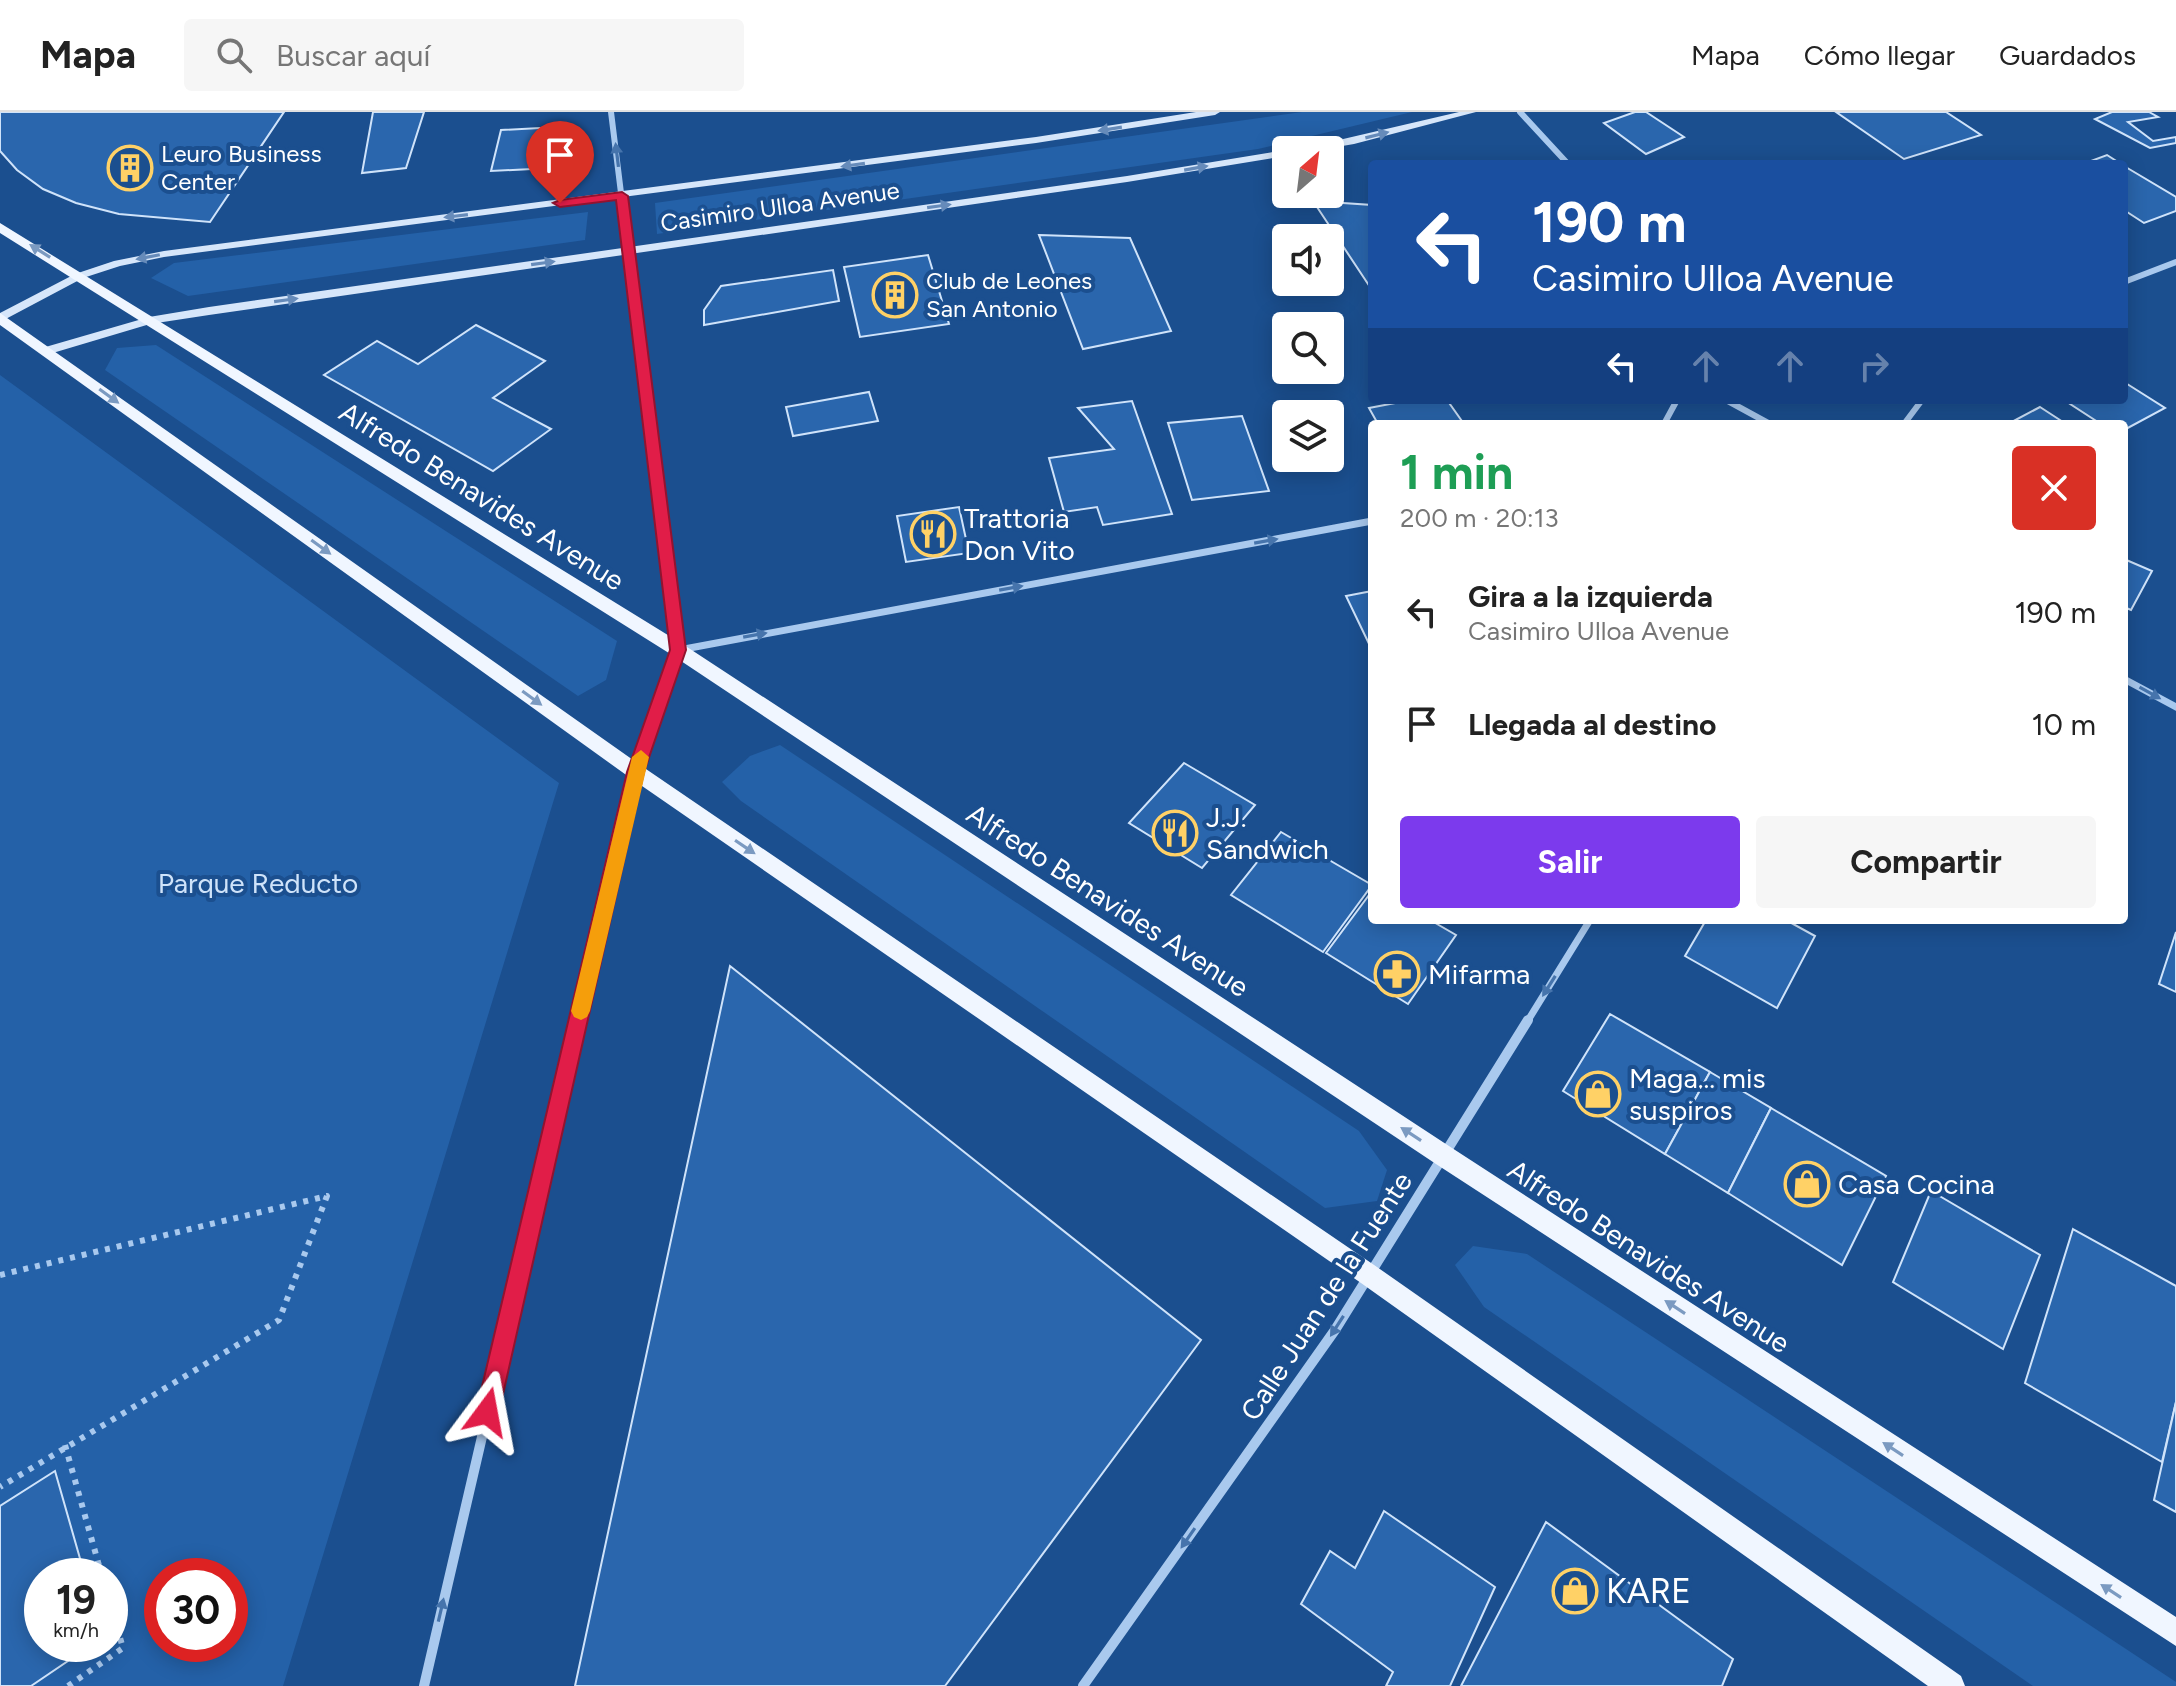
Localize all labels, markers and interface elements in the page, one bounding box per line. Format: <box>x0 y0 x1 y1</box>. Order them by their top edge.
search box <box>184 19 744 91</box>
text: Mapa <box>40 32 136 78</box>
icon: search <box>212 33 256 77</box>
text: Buscar aquí <box>276 37 430 74</box>
text: Mapa <box>1691 38 1760 72</box>
text: Cómo llegar <box>1804 38 1955 72</box>
text: Guardados <box>1999 38 2136 72</box>
pin <box>526 121 594 203</box>
one-way arrow <box>1097 123 1122 135</box>
one-way arrow <box>1365 129 1390 141</box>
icon: arrive <box>538 133 582 177</box>
north arrow <box>1272 136 1344 208</box>
map controls <box>1272 136 1344 472</box>
place label: Leuro Business Center <box>161 139 322 196</box>
one-way arrow <box>610 143 623 168</box>
building icon: Leuro Business Center <box>106 144 154 192</box>
one-way arrow <box>840 159 865 172</box>
one-way arrow <box>1184 161 1209 173</box>
street label: Casimiro Ulloa Avenue <box>659 175 901 238</box>
text: 190 m <box>1532 189 1687 256</box>
icon: left <box>1400 192 1504 296</box>
one-way arrow <box>927 199 952 212</box>
one-way arrow <box>443 210 468 223</box>
button: sound <box>1272 224 1344 296</box>
one-way arrow <box>29 244 50 259</box>
one-way arrow <box>135 251 160 264</box>
one-way arrow <box>531 256 556 269</box>
text: Casimiro Ulloa Avenue <box>1532 257 1894 300</box>
place label: Club de Leones San Antonio <box>926 266 1092 323</box>
building icon: Club de Leones San Antonio <box>871 271 919 319</box>
one-way arrow <box>274 293 299 306</box>
button: search <box>1272 312 1344 384</box>
icon: left <box>1600 344 1644 388</box>
icon: ahead <box>1684 344 1728 388</box>
icon: ahead <box>1768 344 1812 388</box>
icon: right <box>1852 344 1896 388</box>
one-way arrow <box>99 388 120 403</box>
street label: Alfredo Benavides Avenue <box>333 394 631 598</box>
button: layers <box>1272 400 1344 472</box>
text: 1 min <box>1400 443 1513 501</box>
button: close <box>2012 446 2096 530</box>
place label: Trattoria Don Vito <box>964 501 1075 567</box>
text: 200 m · 20:13 <box>1400 502 1559 534</box>
restaurant icon: Trattoria Don Vito <box>909 510 957 558</box>
one-way arrow <box>1254 534 1279 547</box>
one-way arrow <box>310 539 331 554</box>
text: Gira a la izquierda <box>1468 578 1713 615</box>
one-way arrow <box>998 582 1023 594</box>
icon: left <box>1400 590 1444 634</box>
text: 190 m <box>2014 594 2096 631</box>
text: Casimiro Ulloa Avenue <box>1468 615 1729 647</box>
one-way arrow <box>743 629 768 641</box>
one-way arrow <box>2139 686 2161 700</box>
one-way arrow <box>522 690 543 705</box>
icon: arrive <box>1400 702 1444 746</box>
text: Llegada al destino <box>1468 706 1716 743</box>
text: 10 m <box>2031 706 2096 743</box>
street label: Alfredo Benavides Avenue <box>961 796 1255 1004</box>
place label: J.J. Sandwich <box>1206 800 1329 866</box>
restaurant icon: J.J. Sandwich <box>1151 809 1199 857</box>
button: Salir <box>1400 816 1740 908</box>
button: Compartir <box>1756 816 2096 908</box>
one-way arrow <box>735 839 756 854</box>
park label: Parque Reducto <box>158 866 358 900</box>
pharmacy icon: Mifarma <box>1373 950 1421 998</box>
place label: Mifarma <box>1428 957 1530 991</box>
one-way arrow <box>1542 975 1556 997</box>
place label: Maga... mis suspiros <box>1629 1061 1765 1127</box>
shop icon: Maga... mis suspiros <box>1574 1070 1622 1118</box>
one-way arrow <box>1400 1127 1421 1142</box>
street label: Alfredo Benavides Avenue <box>1502 1152 1796 1360</box>
shop icon: Casa Cocina <box>1783 1160 1831 1208</box>
street label: Calle Juan de la Fuente <box>1233 1166 1419 1426</box>
place label: Casa Cocina <box>1838 1167 1995 1201</box>
one-way arrow <box>1664 1300 1686 1314</box>
one-way arrow <box>1330 1315 1345 1336</box>
position arrow <box>445 1370 529 1454</box>
one-way arrow <box>1882 1442 1904 1456</box>
one-way arrow <box>1181 1528 1196 1549</box>
speed limit sign: 30 <box>144 1558 248 1662</box>
shop icon: KARE <box>1551 1567 1599 1615</box>
place label: KARE <box>1606 1571 1691 1612</box>
text: 19 <box>56 1576 96 1624</box>
one-way arrow <box>2100 1583 2121 1598</box>
one-way arrow <box>435 1597 448 1622</box>
text: km/h <box>53 1618 99 1642</box>

